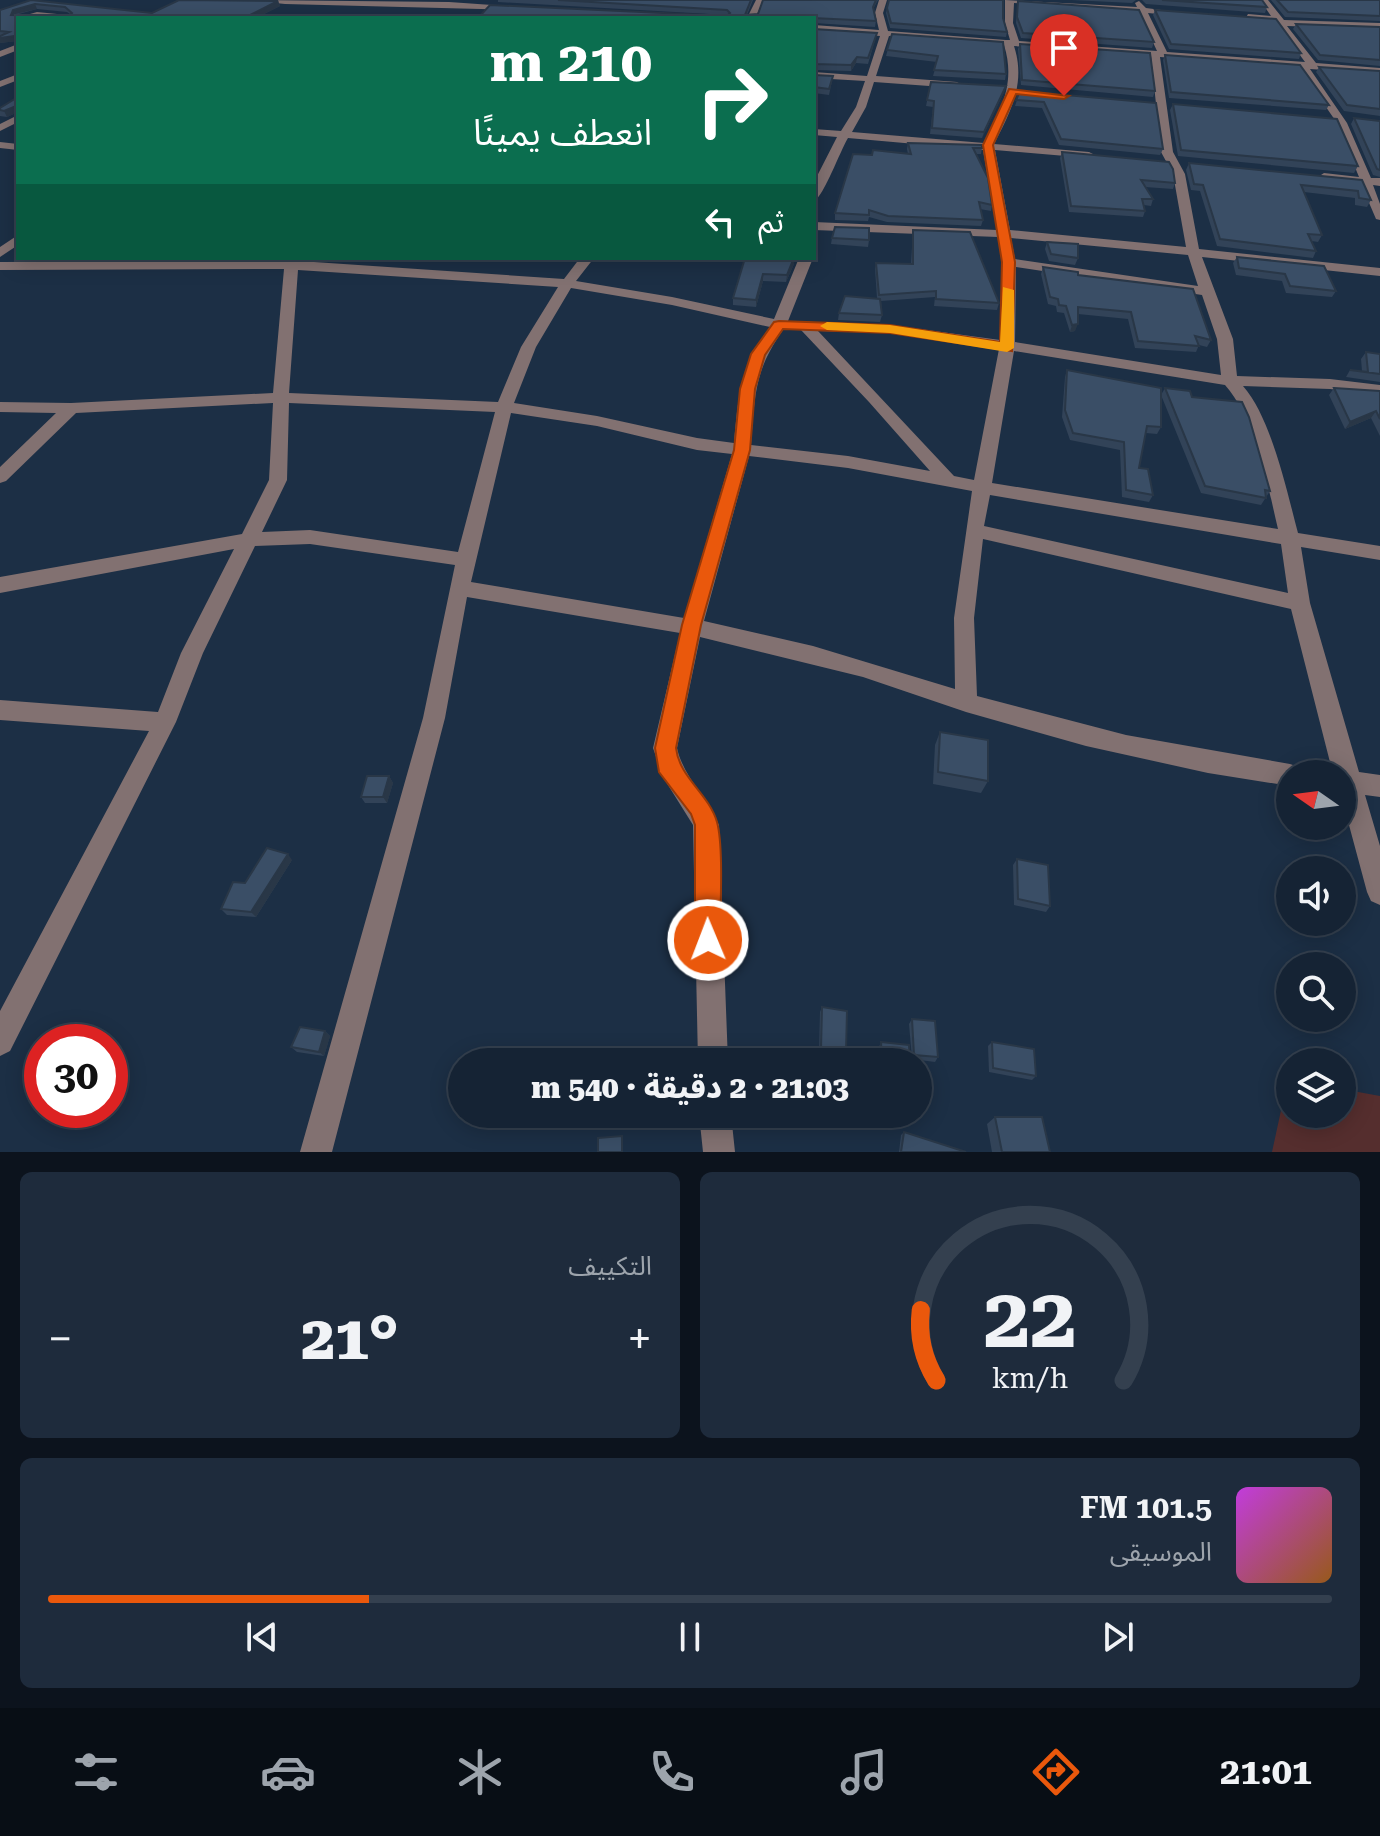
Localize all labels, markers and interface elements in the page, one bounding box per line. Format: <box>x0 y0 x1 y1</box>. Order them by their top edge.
pin <box>1030 14.0 1098 96</box>
icon: arrive <box>1042 26 1086 70</box>
text: 210 m <box>490 29 652 95</box>
icon: right <box>680 48 784 152</box>
text: انعطف يمينًا <box>473 112 652 154</box>
icon: left <box>698 200 742 244</box>
text: ثم <box>758 204 784 239</box>
north arrow <box>1276 760 1356 840</box>
map controls <box>1276 760 1356 1128</box>
button: sound <box>1276 856 1356 936</box>
position arrow <box>666 898 750 982</box>
button: search <box>1276 952 1356 1032</box>
speed limit sign: 30 <box>24 1024 128 1128</box>
button: layers <box>1276 1048 1356 1128</box>
text: 21:03 · 2 دقيقة · 540 m <box>531 1070 849 1105</box>
text: التكييف <box>568 1251 652 1281</box>
text: 22 <box>983 1270 1077 1367</box>
text: 21° <box>301 1303 399 1374</box>
text: − <box>48 1313 73 1365</box>
text: + <box>627 1313 652 1365</box>
text: km/h <box>992 1361 1068 1395</box>
text: 101.5 FM <box>1080 1490 1212 1525</box>
text: الموسيقى <box>1110 1537 1212 1567</box>
icon: previous <box>240 1615 284 1659</box>
icon: pause <box>668 1615 712 1659</box>
icon: next <box>1096 1615 1140 1659</box>
icon: filters <box>68 1744 124 1800</box>
icon: car <box>260 1744 316 1800</box>
icon: climate <box>452 1744 508 1800</box>
icon: phone <box>644 1744 700 1800</box>
icon: music <box>836 1744 892 1800</box>
icon: directions <box>1028 1744 1084 1800</box>
text: 21:01 <box>1220 1751 1312 1793</box>

